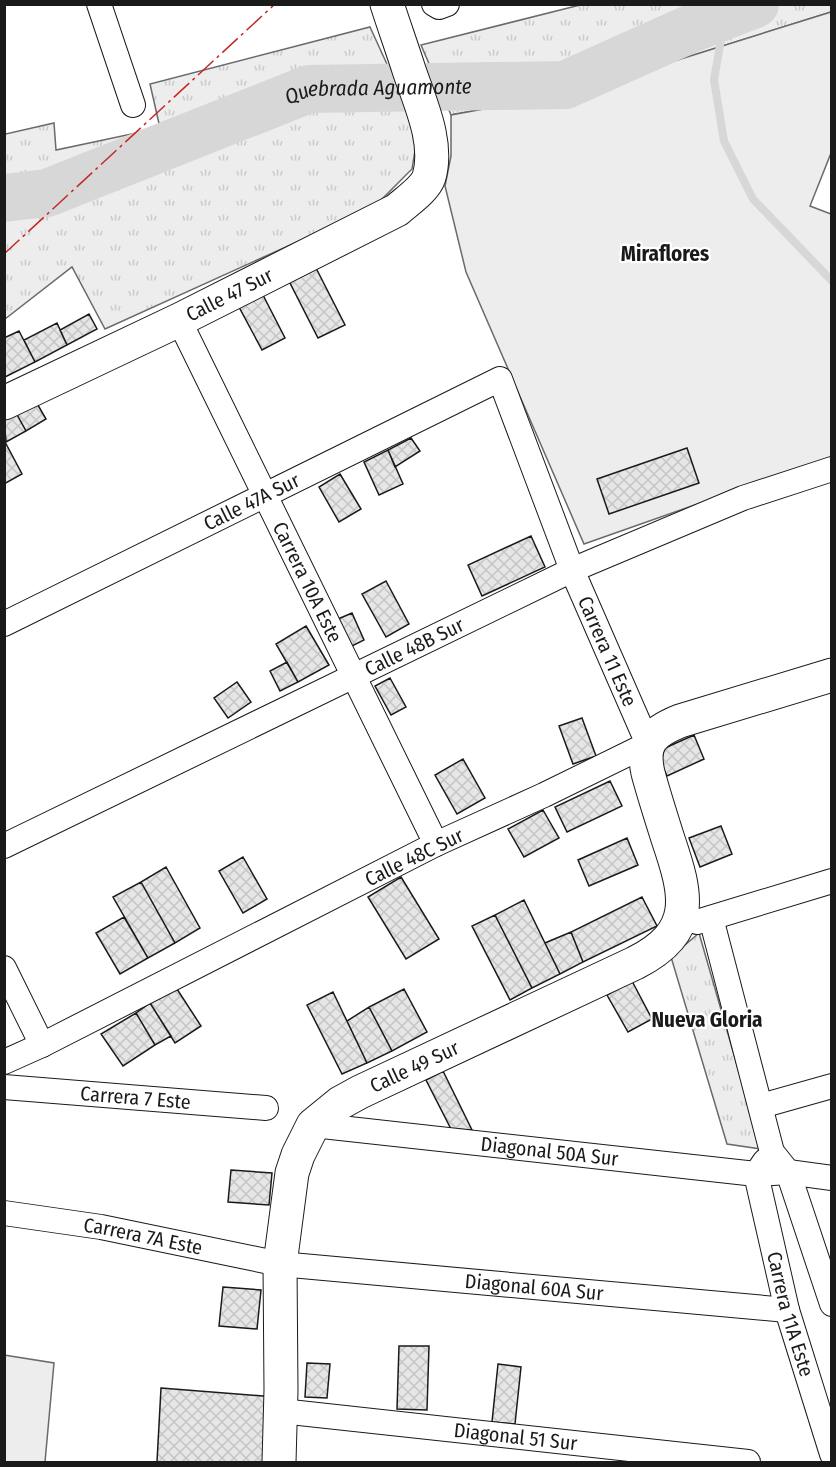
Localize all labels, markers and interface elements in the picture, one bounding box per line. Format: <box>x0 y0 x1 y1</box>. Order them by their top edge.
water label: Quebrada Aguamonte <box>281 73 472 110</box>
district label: Miraflores <box>621 241 709 267</box>
street label: Calle 47 Sur <box>182 263 277 327</box>
street label: Calle 47A Sur <box>199 468 303 536</box>
street label: Carrera 10A Este <box>268 518 347 646</box>
street label: Carrera 11 Este <box>573 592 642 710</box>
street label: Calle 48B Sur <box>361 612 468 681</box>
street label: Calle 48C Sur <box>361 823 467 891</box>
district label: Nueva Gloria <box>651 1007 763 1033</box>
street label: Calle 49 Sur <box>366 1035 463 1098</box>
street label: Carrera 7 Este <box>79 1081 192 1114</box>
street label: Diagonal 50A Sur <box>480 1132 620 1171</box>
street label: Carrera 7A Este <box>82 1213 205 1260</box>
street label: Carrera 11A Este <box>762 1249 819 1379</box>
street label: Diagonal 60A Sur <box>464 1269 604 1305</box>
street label: Diagonal 51 Sur <box>453 1418 579 1455</box>

